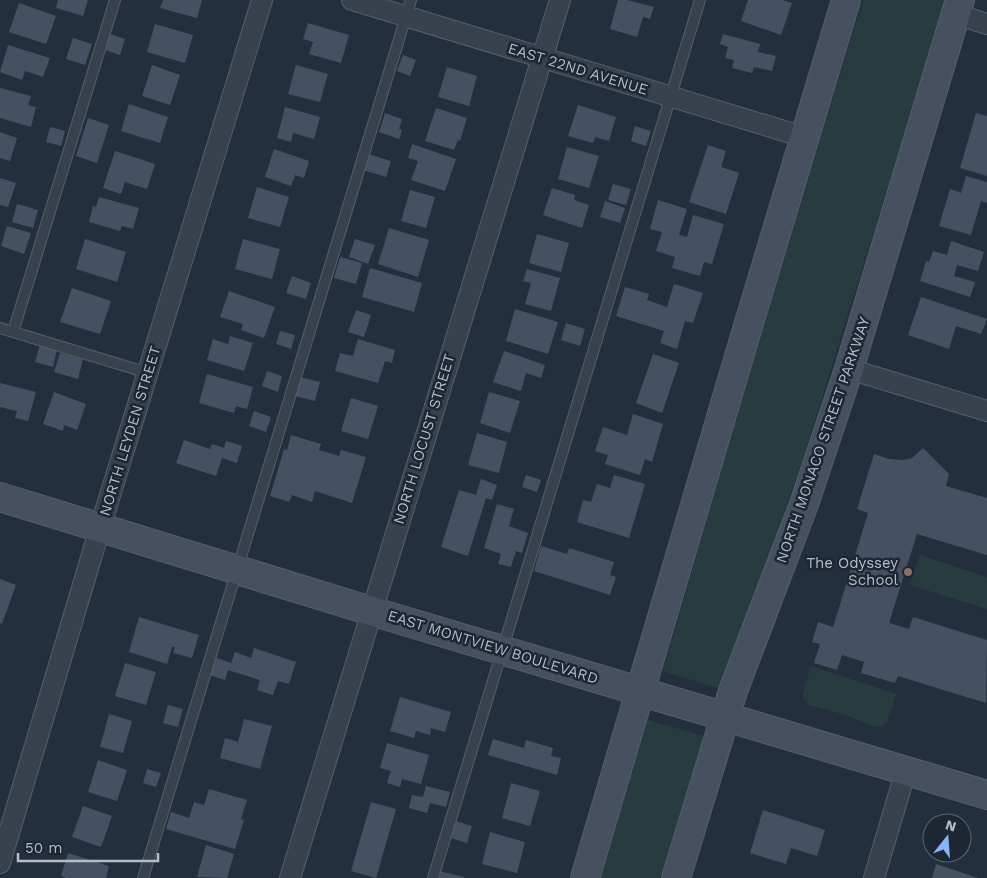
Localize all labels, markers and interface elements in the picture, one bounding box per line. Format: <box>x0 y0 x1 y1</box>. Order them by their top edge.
street label: EAST 22ND AVENUE <box>506 39 650 99</box>
street label: NORTH MONACO STREET PARKWAY <box>772 314 874 565</box>
street label: NORTH LEYDEN STREET <box>96 344 164 518</box>
street label: NORTH LOCUST STREET <box>389 352 459 526</box>
place label: The Odyssey School <box>806 554 898 589</box>
marker: The Odyssey School <box>902 566 914 578</box>
street label: EAST MONTVIEW BOULEVARD <box>386 606 600 688</box>
north arrow <box>922 813 972 863</box>
text: N <box>944 816 958 835</box>
scale bar <box>18 830 158 862</box>
text: 50 m <box>25 839 62 857</box>

